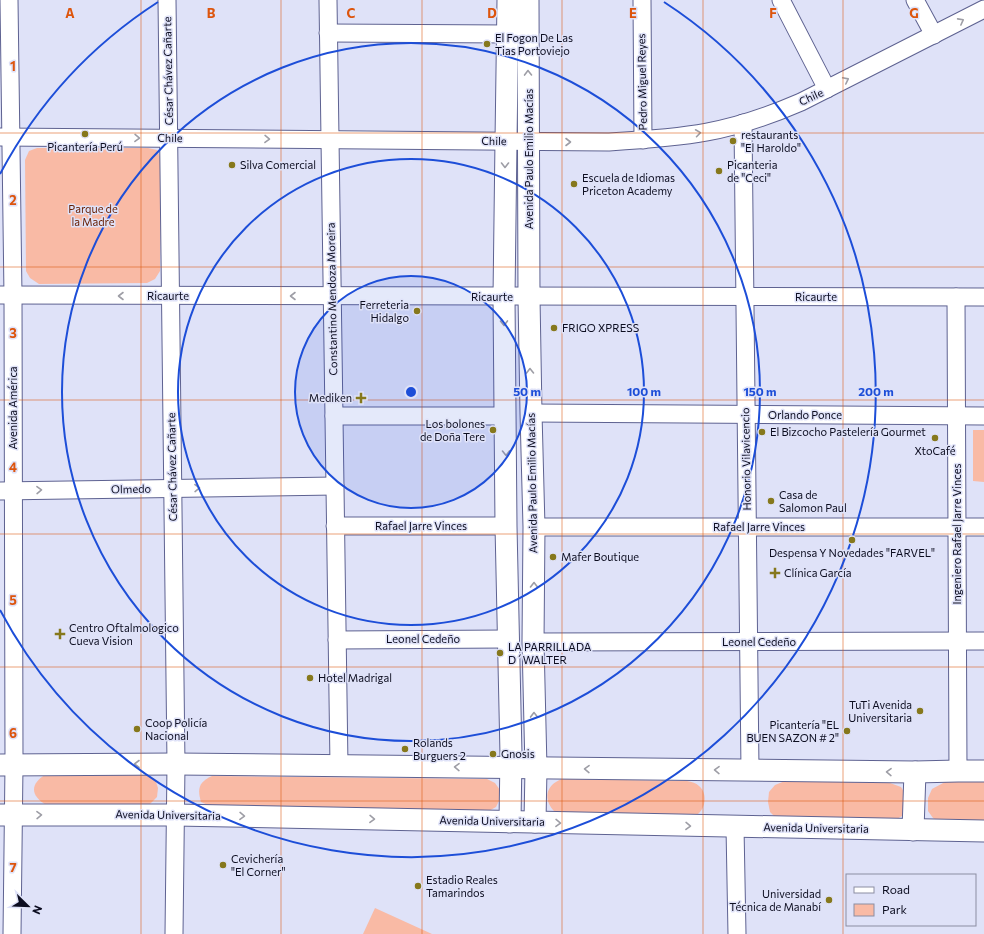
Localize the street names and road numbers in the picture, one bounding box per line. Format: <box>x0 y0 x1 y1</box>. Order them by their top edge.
street label: César Chávez Cañarte <box>160 16 175 126</box>
street label: Pedro Miguel Reyes <box>634 33 649 131</box>
street label: Chile <box>797 85 825 108</box>
street label: Avenida Paulo Emilio Macías <box>522 89 535 229</box>
street label: Chile <box>157 131 183 144</box>
street label: Chile <box>481 134 507 147</box>
street label: Constantino Mendoza Moreira <box>324 222 339 376</box>
street label: Ricaurte <box>147 289 189 302</box>
street label: Ricaurte <box>471 290 513 303</box>
street label: Ricaurte <box>795 290 837 303</box>
street label: Avenida América <box>6 366 19 450</box>
street label: Honorio Vilavicencio <box>738 407 753 511</box>
street label: Orlando Ponce <box>768 408 842 421</box>
street label: César Chávez Cañarte <box>164 412 179 522</box>
street label: Avenida Paulo Emilio Macías <box>524 413 539 553</box>
street label: Ingeniero Rafael Jarre Vinces <box>950 463 964 605</box>
street label: Olmedo <box>111 482 152 495</box>
street label: Rafael Jarre Vinces <box>375 519 467 533</box>
street label: Rafael Jarre Vinces <box>713 520 805 534</box>
street label: Leonel Cedeño <box>386 632 460 645</box>
street label: Leonel Cedeño <box>722 635 796 648</box>
street label: Avenida Universitaria <box>115 807 221 822</box>
street label: Avenida Universitaria <box>439 813 545 828</box>
street label: Avenida Universitaria <box>763 820 869 835</box>

